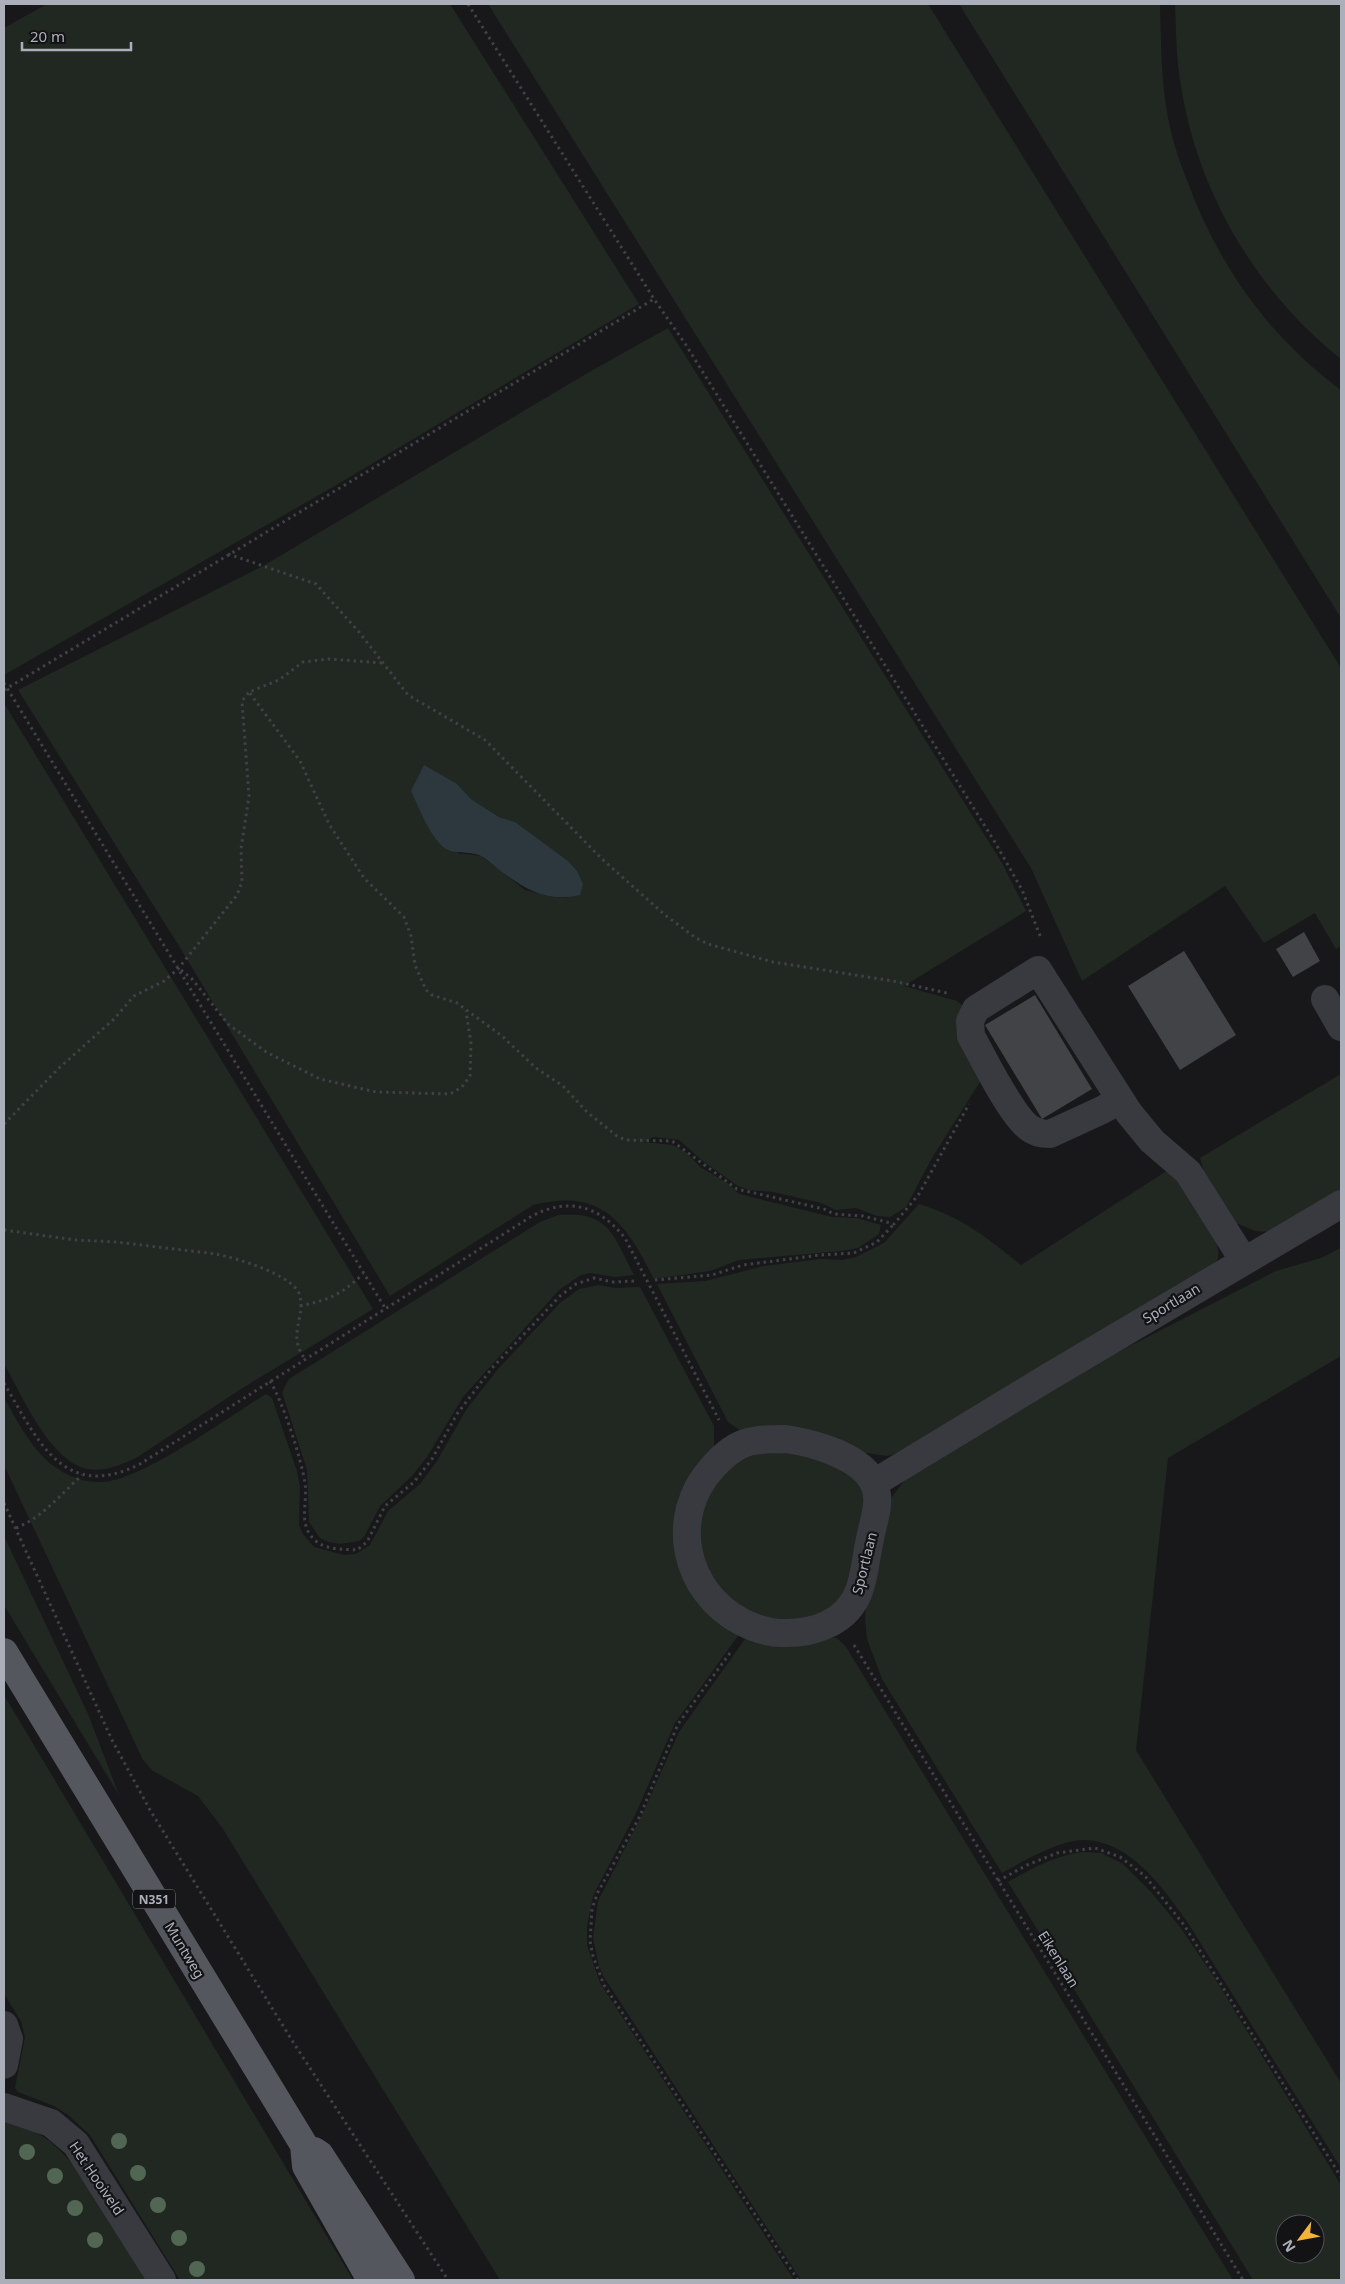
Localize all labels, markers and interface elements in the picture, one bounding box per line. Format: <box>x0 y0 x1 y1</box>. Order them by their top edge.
scale bar <box>22 20 131 52</box>
text: 20 m <box>30 26 65 46</box>
street label: Sportlaan <box>1139 1278 1203 1328</box>
street label: Sportlaan <box>847 1530 881 1596</box>
road number: N351 <box>133 1890 175 1908</box>
street label: Muntweg <box>161 1918 209 1982</box>
street label: Eikenlaan <box>1034 1927 1084 1991</box>
street label: Het Hooiveld <box>65 2137 129 2219</box>
north arrow <box>1275 2214 1325 2264</box>
text: N <box>1277 2236 1300 2256</box>

